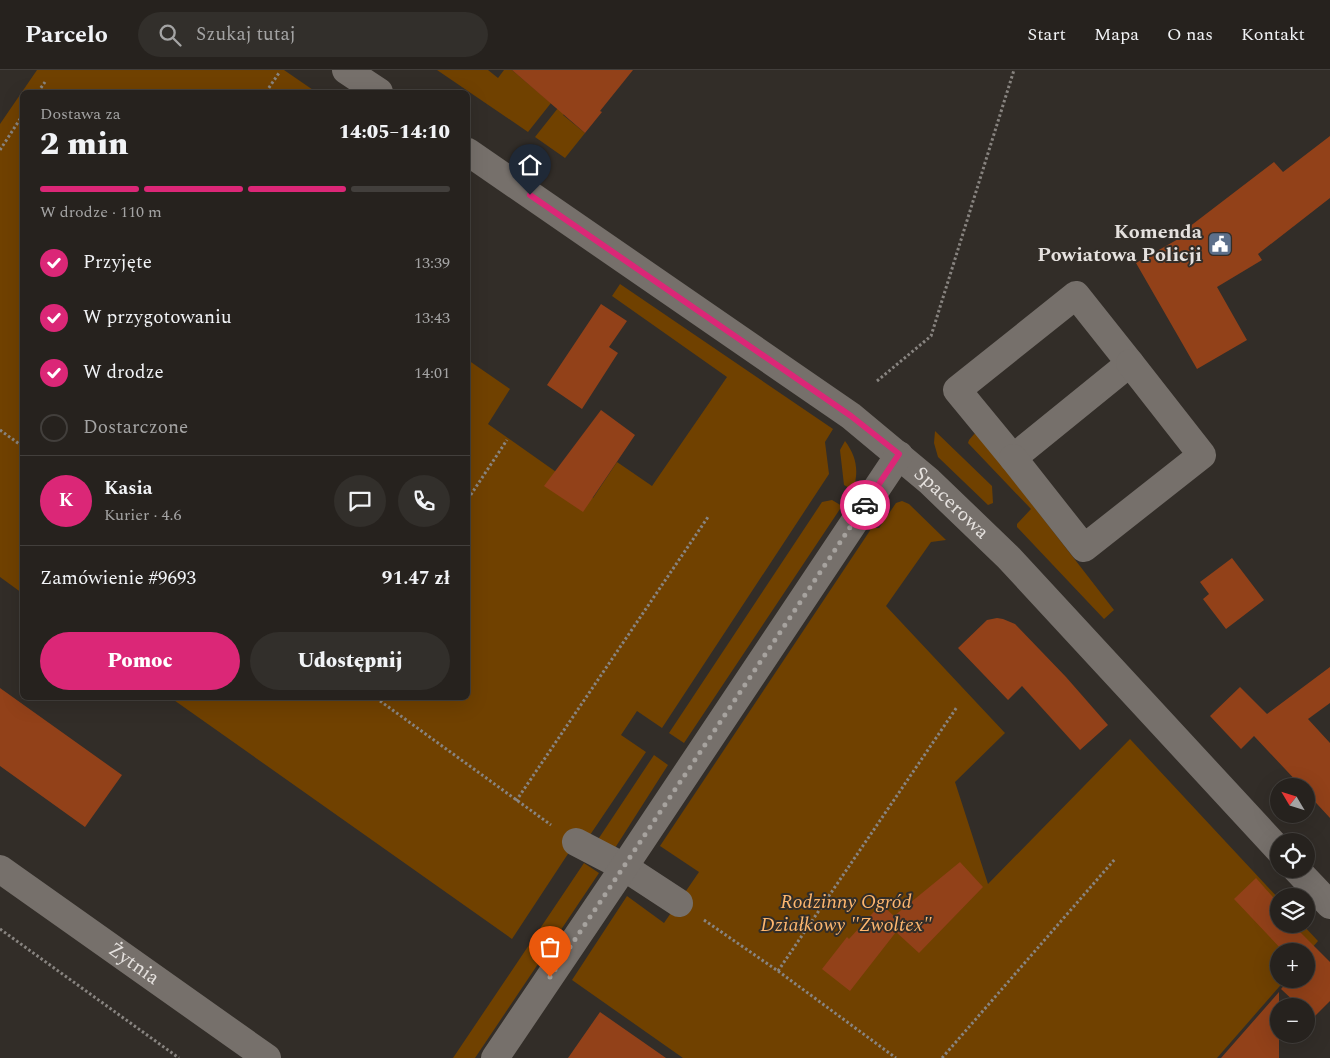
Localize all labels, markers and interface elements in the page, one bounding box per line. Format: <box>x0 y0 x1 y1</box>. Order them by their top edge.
search box <box>138 12 488 57</box>
text: Parcelo <box>25 17 108 53</box>
text: Szukaj tutaj <box>196 20 296 49</box>
icon: search <box>156 21 184 49</box>
text: Start <box>1027 21 1066 48</box>
text: Mapa <box>1094 21 1139 48</box>
text: O nas <box>1167 21 1213 48</box>
text: Kontakt <box>1241 21 1305 48</box>
text: Dostawa za <box>40 102 121 126</box>
text: 14:05–14:10 <box>339 118 450 147</box>
text: 2 min <box>40 120 128 169</box>
pin <box>509 144 551 195</box>
icon: home <box>516 151 544 179</box>
text: W drodze · 110 m <box>40 200 162 224</box>
place label: Komenda Powiatowa Policji <box>1037 217 1203 270</box>
public building icon: Komenda Powiatowa Policji <box>1207 231 1233 257</box>
text: Przyjęte <box>83 248 152 277</box>
icon: check <box>40 249 68 277</box>
text: 13:39 <box>414 251 450 275</box>
text: W przygotowaniu <box>83 303 232 332</box>
icon: check <box>40 304 68 332</box>
text: 13:43 <box>414 306 450 330</box>
text: W drodze <box>83 358 164 387</box>
icon: check <box>40 359 68 387</box>
text: 14:01 <box>414 361 450 385</box>
text: Dostarczone <box>83 413 188 442</box>
street label: Spacerowa <box>907 459 996 547</box>
text: Kasia <box>104 474 153 503</box>
button: chat <box>334 475 386 527</box>
button: phone <box>398 475 450 527</box>
courier <box>840 480 890 530</box>
text: K <box>59 486 73 515</box>
icon: car <box>851 491 879 519</box>
text: Kurier · 4.6 <box>104 503 181 527</box>
text: Zamówienie #9693 <box>40 564 196 593</box>
text: 91.47 zł <box>382 564 450 593</box>
button: Pomoc <box>40 632 240 690</box>
button: Udostępnij <box>250 632 450 690</box>
north arrow <box>1270 778 1315 822</box>
map controls <box>1270 778 1315 1043</box>
button: locate <box>1270 833 1315 878</box>
park label: Rodzinny Ogród Działkowy "Zwoltex" <box>760 887 932 940</box>
button: layers <box>1270 888 1315 933</box>
pin <box>529 926 571 977</box>
icon: bag <box>536 933 564 961</box>
street label: Żytnia <box>102 935 166 993</box>
button: + <box>1270 943 1315 988</box>
button: − <box>1270 998 1315 1043</box>

